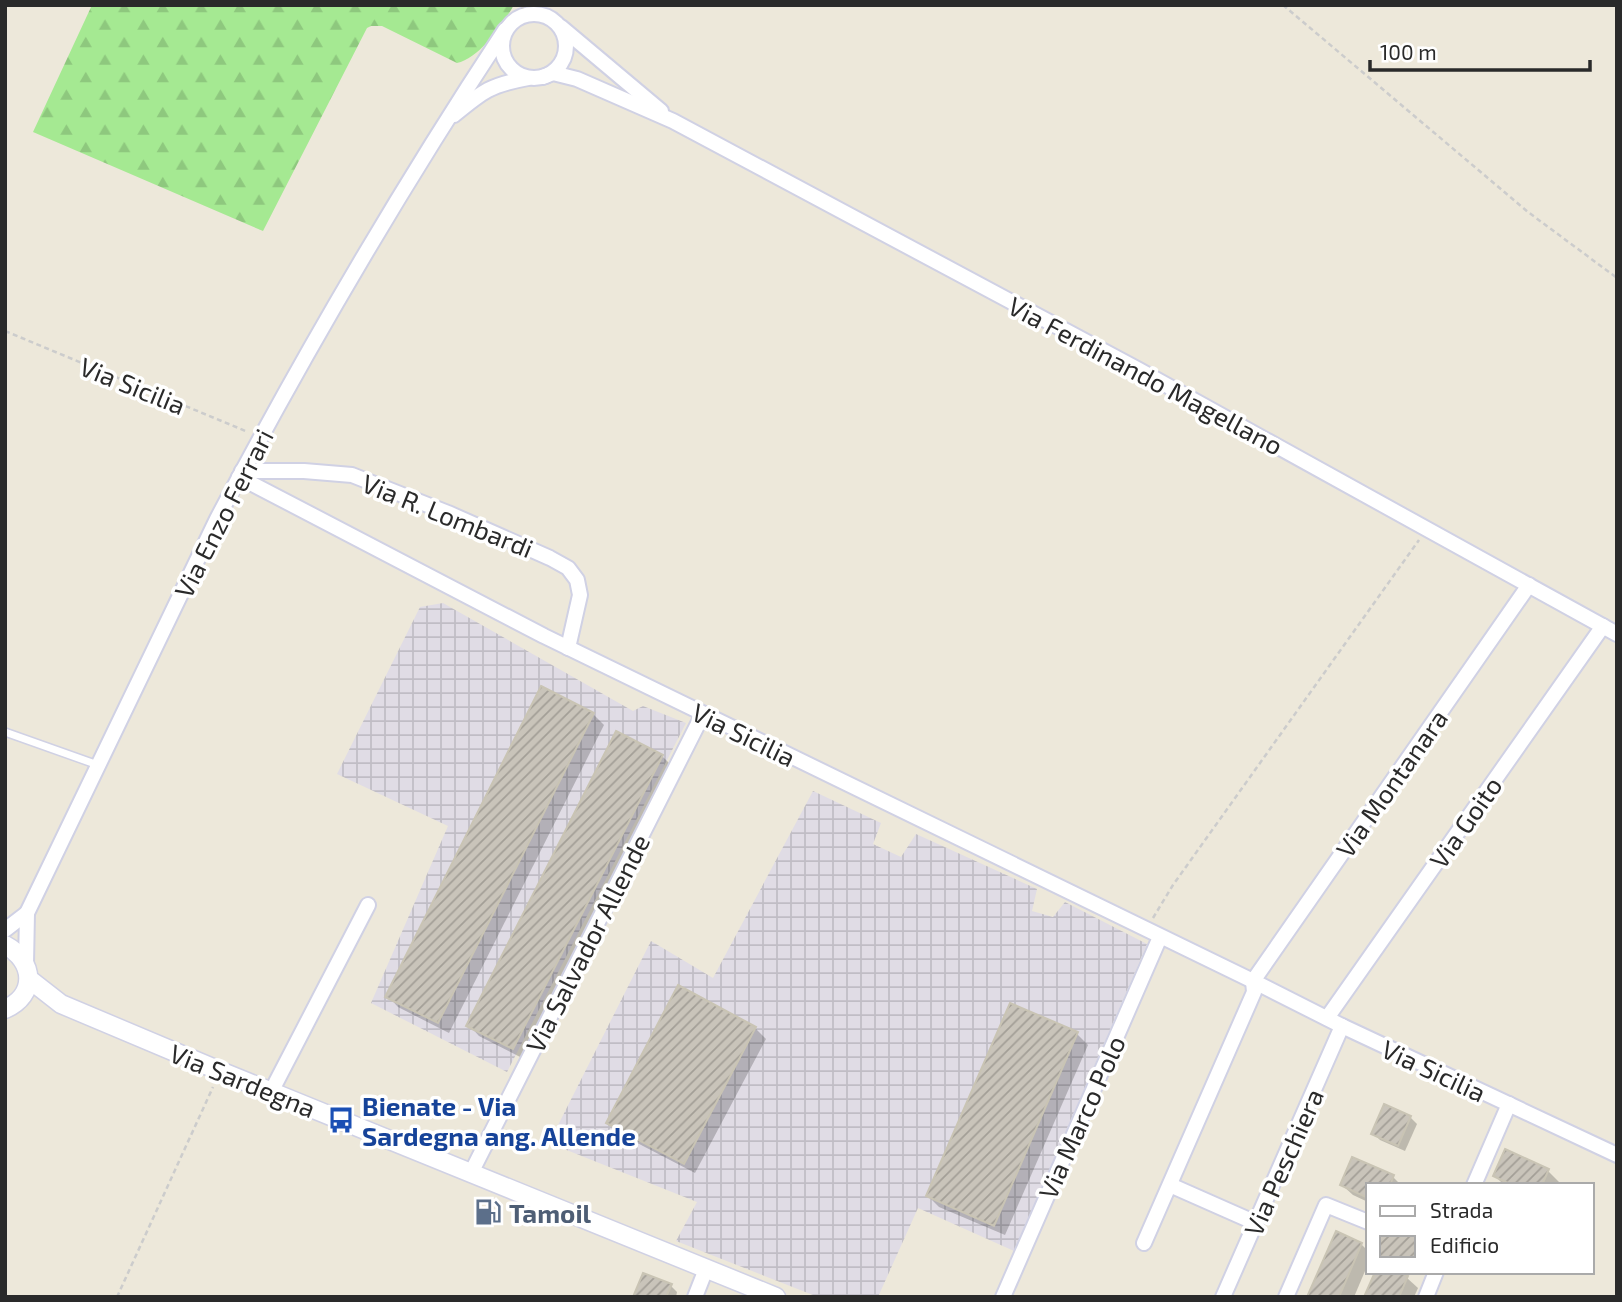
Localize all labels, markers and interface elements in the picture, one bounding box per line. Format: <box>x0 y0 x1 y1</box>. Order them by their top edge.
scale bar <box>1370 28 1590 72</box>
text: 100 m <box>1380 39 1437 64</box>
street label: Via Ferdinando Magellano <box>1003 289 1289 461</box>
street label: Via Sicilia <box>76 350 190 420</box>
street label: Via Enzo Ferrari <box>167 423 279 603</box>
street label: Via R. Lombardi <box>358 467 538 563</box>
street label: Via Sicilia <box>687 696 801 772</box>
street label: Via Montanara <box>1329 703 1453 863</box>
street label: Via Goito <box>1422 770 1508 874</box>
street label: Via Salvador Allende <box>519 829 655 1057</box>
street label: Via Marco Polo <box>1031 1031 1131 1203</box>
street label: Via Sicilia <box>1377 1032 1491 1108</box>
street label: Via Sardegna <box>166 1037 320 1123</box>
street label: Via Peschiera <box>1237 1084 1329 1240</box>
place label: Bienate - Via Sardegna ang. Allende <box>362 1090 636 1151</box>
bus stop icon: Bienate - Via Sardegna ang. Allende <box>326 1105 356 1135</box>
legend <box>1366 1183 1594 1274</box>
fuel station icon: Tamoil <box>473 1197 503 1227</box>
place label: Tamoil <box>509 1197 592 1228</box>
text: Strada <box>1430 1197 1493 1222</box>
text: Edificio <box>1430 1232 1499 1257</box>

